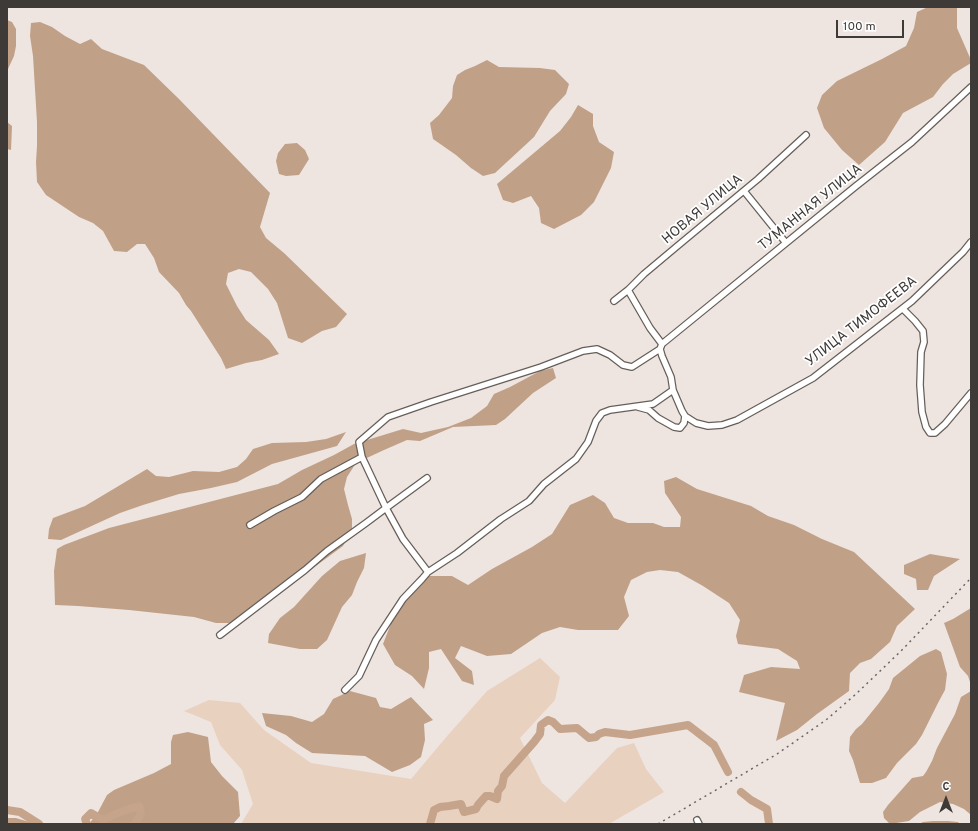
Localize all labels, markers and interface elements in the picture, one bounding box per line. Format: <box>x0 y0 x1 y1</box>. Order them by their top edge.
scale bar <box>838 12 906 38</box>
text: 100 m <box>843 19 876 35</box>
street label: ТУМАННАЯ УЛИЦА <box>756 161 866 255</box>
street label: НОВАЯ УЛИЦА <box>659 171 747 249</box>
street label: УЛИЦА ТИМОФЕЕВА <box>803 273 921 371</box>
north arrow <box>926 779 966 819</box>
text: С <box>942 780 950 794</box>

